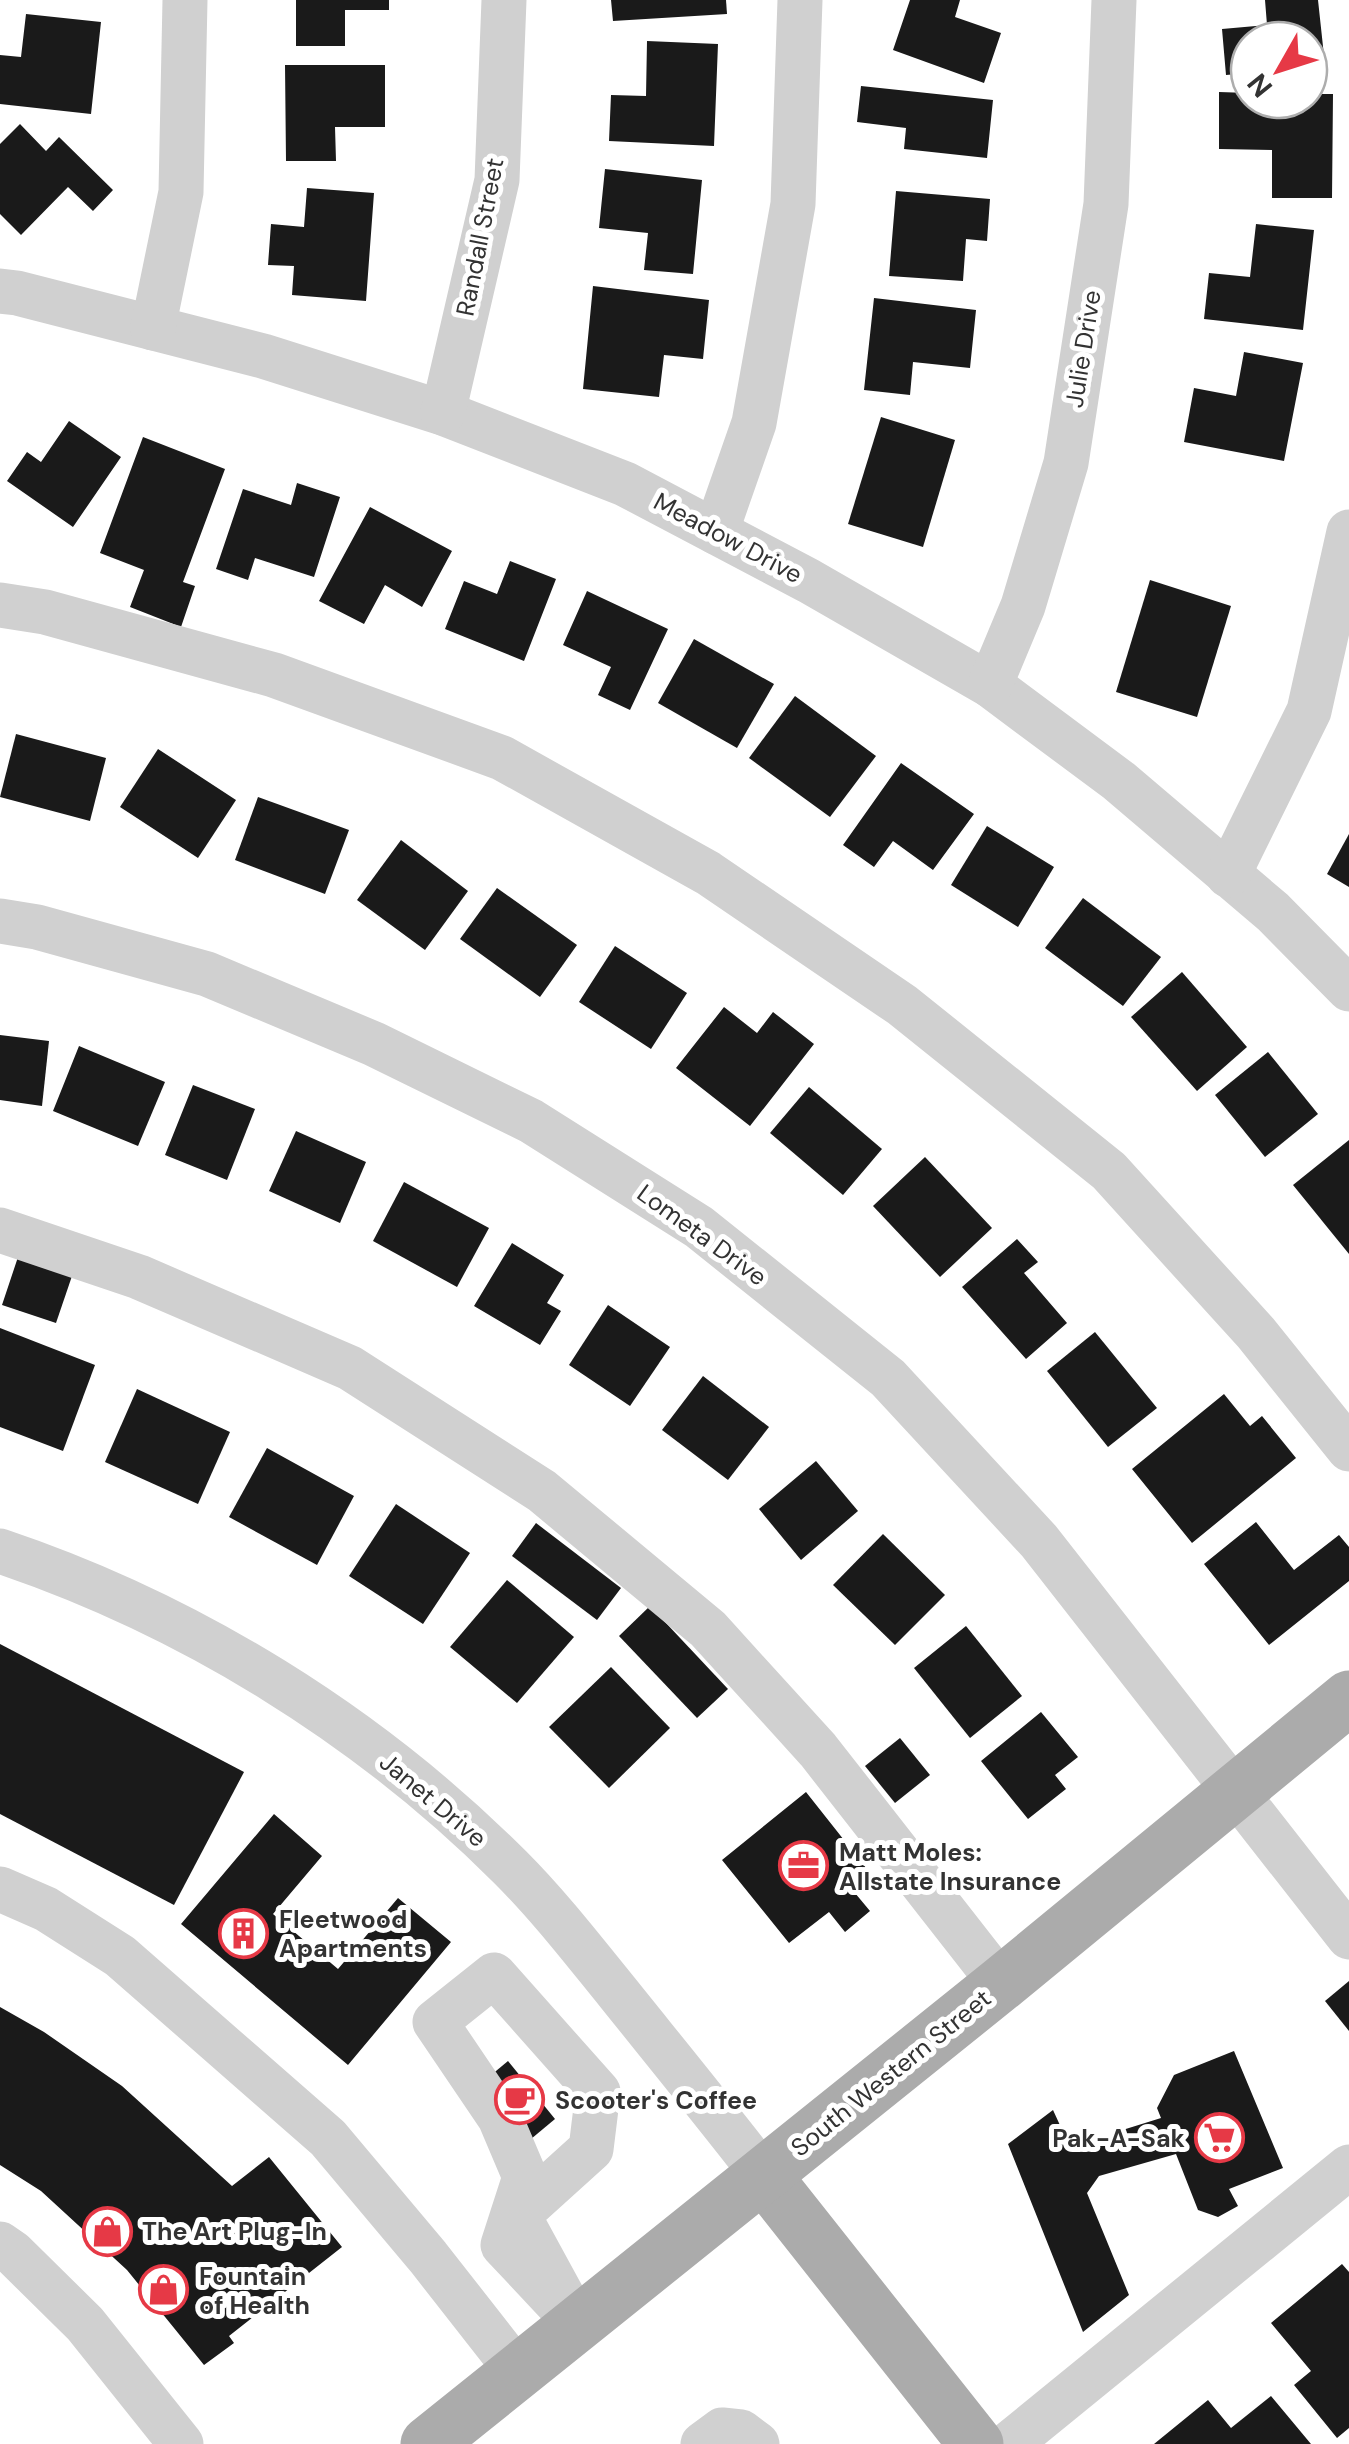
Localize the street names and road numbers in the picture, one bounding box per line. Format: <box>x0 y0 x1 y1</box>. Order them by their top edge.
street label: Randall Street <box>449 155 511 319</box>
street label: Julie Drive <box>1057 288 1109 410</box>
street label: Meadow Drive <box>648 485 808 591</box>
street label: Lometa Drive <box>631 1177 773 1293</box>
street label: Janet Drive <box>373 1746 493 1854</box>
street label: South Western Street <box>784 1982 998 2164</box>

